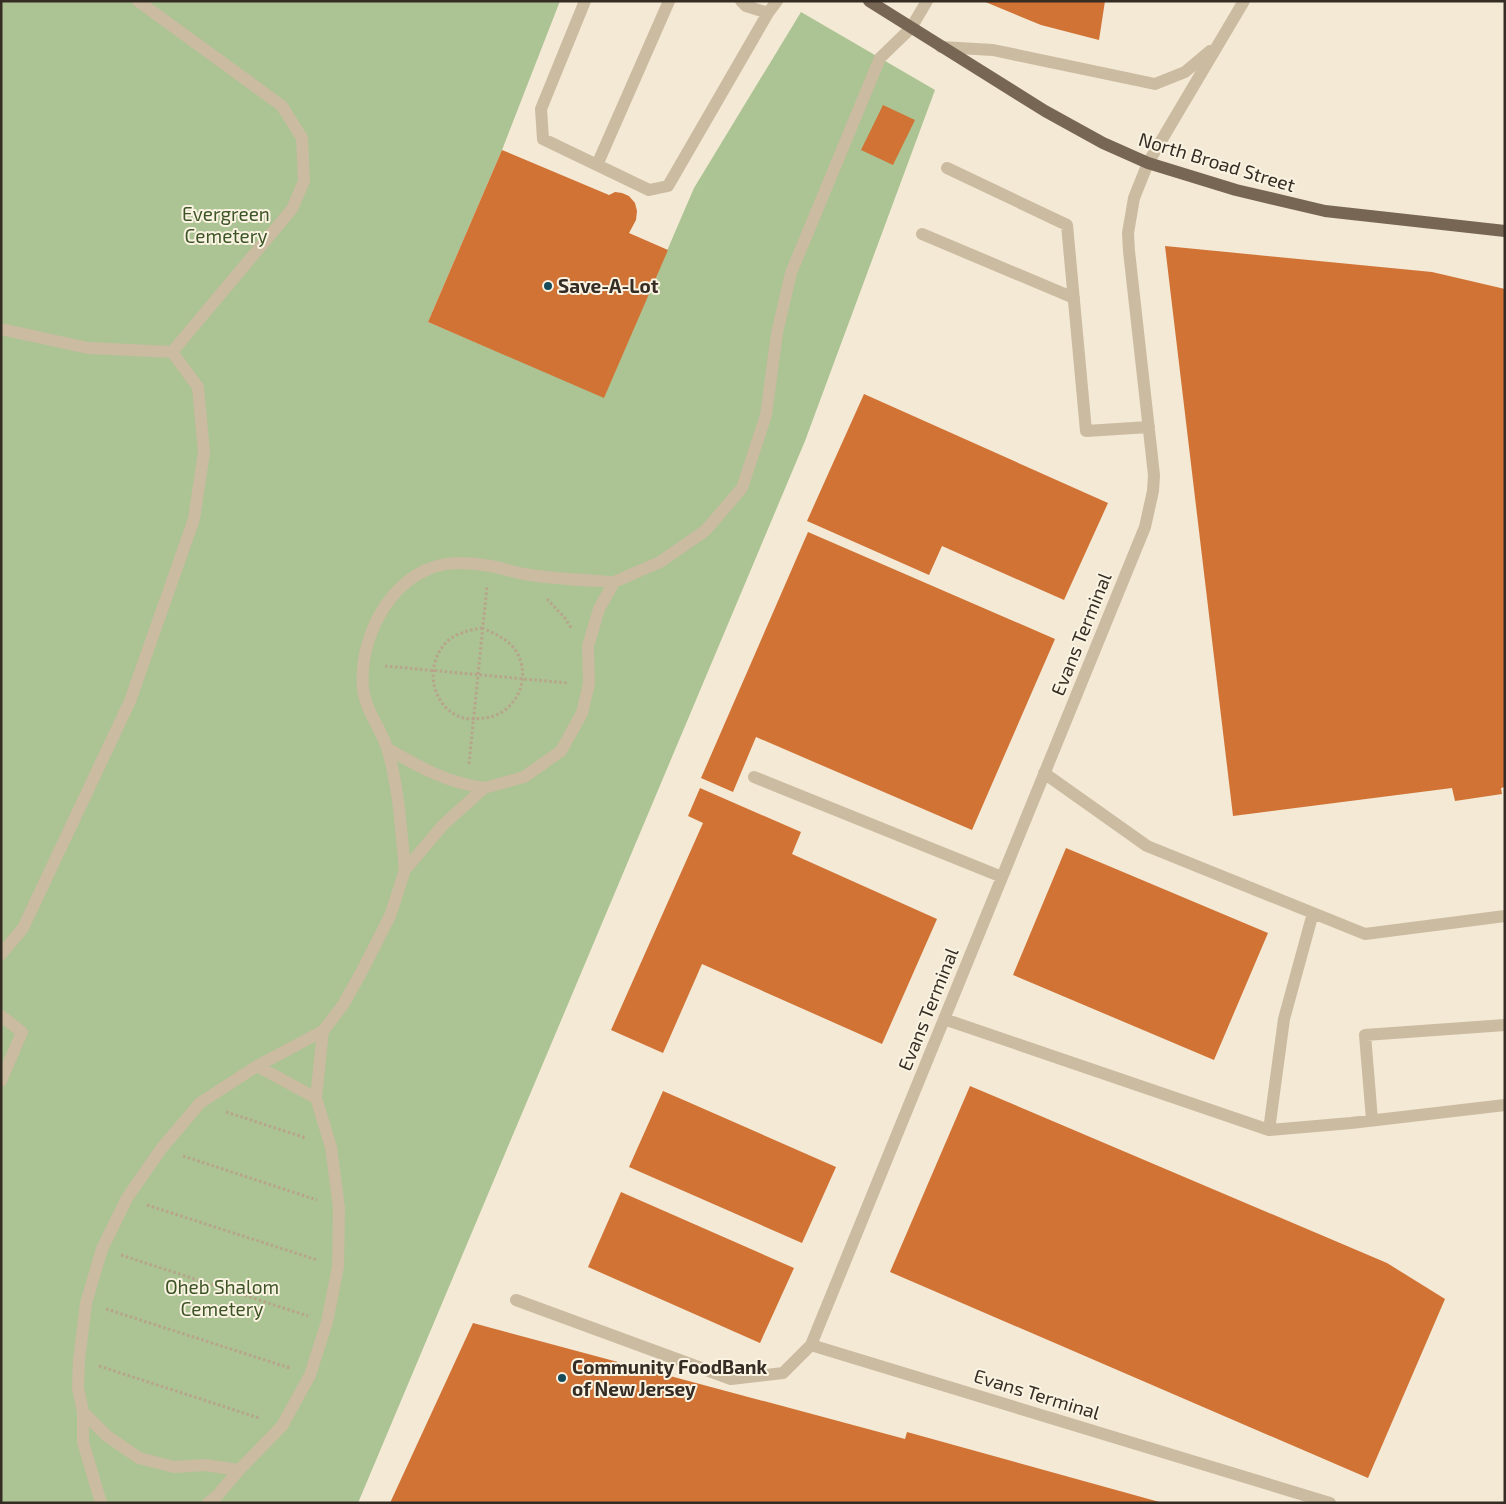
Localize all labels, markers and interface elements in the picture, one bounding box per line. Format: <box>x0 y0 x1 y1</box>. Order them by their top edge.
street label: North Broad Street <box>1136 127 1298 196</box>
park label: Evergreen Cemetery <box>182 202 270 247</box>
place label: Save-A-Lot <box>558 274 659 297</box>
marker: Save-A-Lot <box>542 280 554 292</box>
street label: Evans Terminal <box>1045 569 1116 699</box>
street label: Evans Terminal <box>892 944 963 1074</box>
park label: Oheb Shalom Cemetery <box>165 1275 279 1320</box>
place label: Community FoodBank of New Jersey <box>572 1355 767 1401</box>
street label: Evans Terminal <box>971 1363 1103 1424</box>
marker: Community FoodBank of New Jersey <box>556 1372 568 1384</box>

